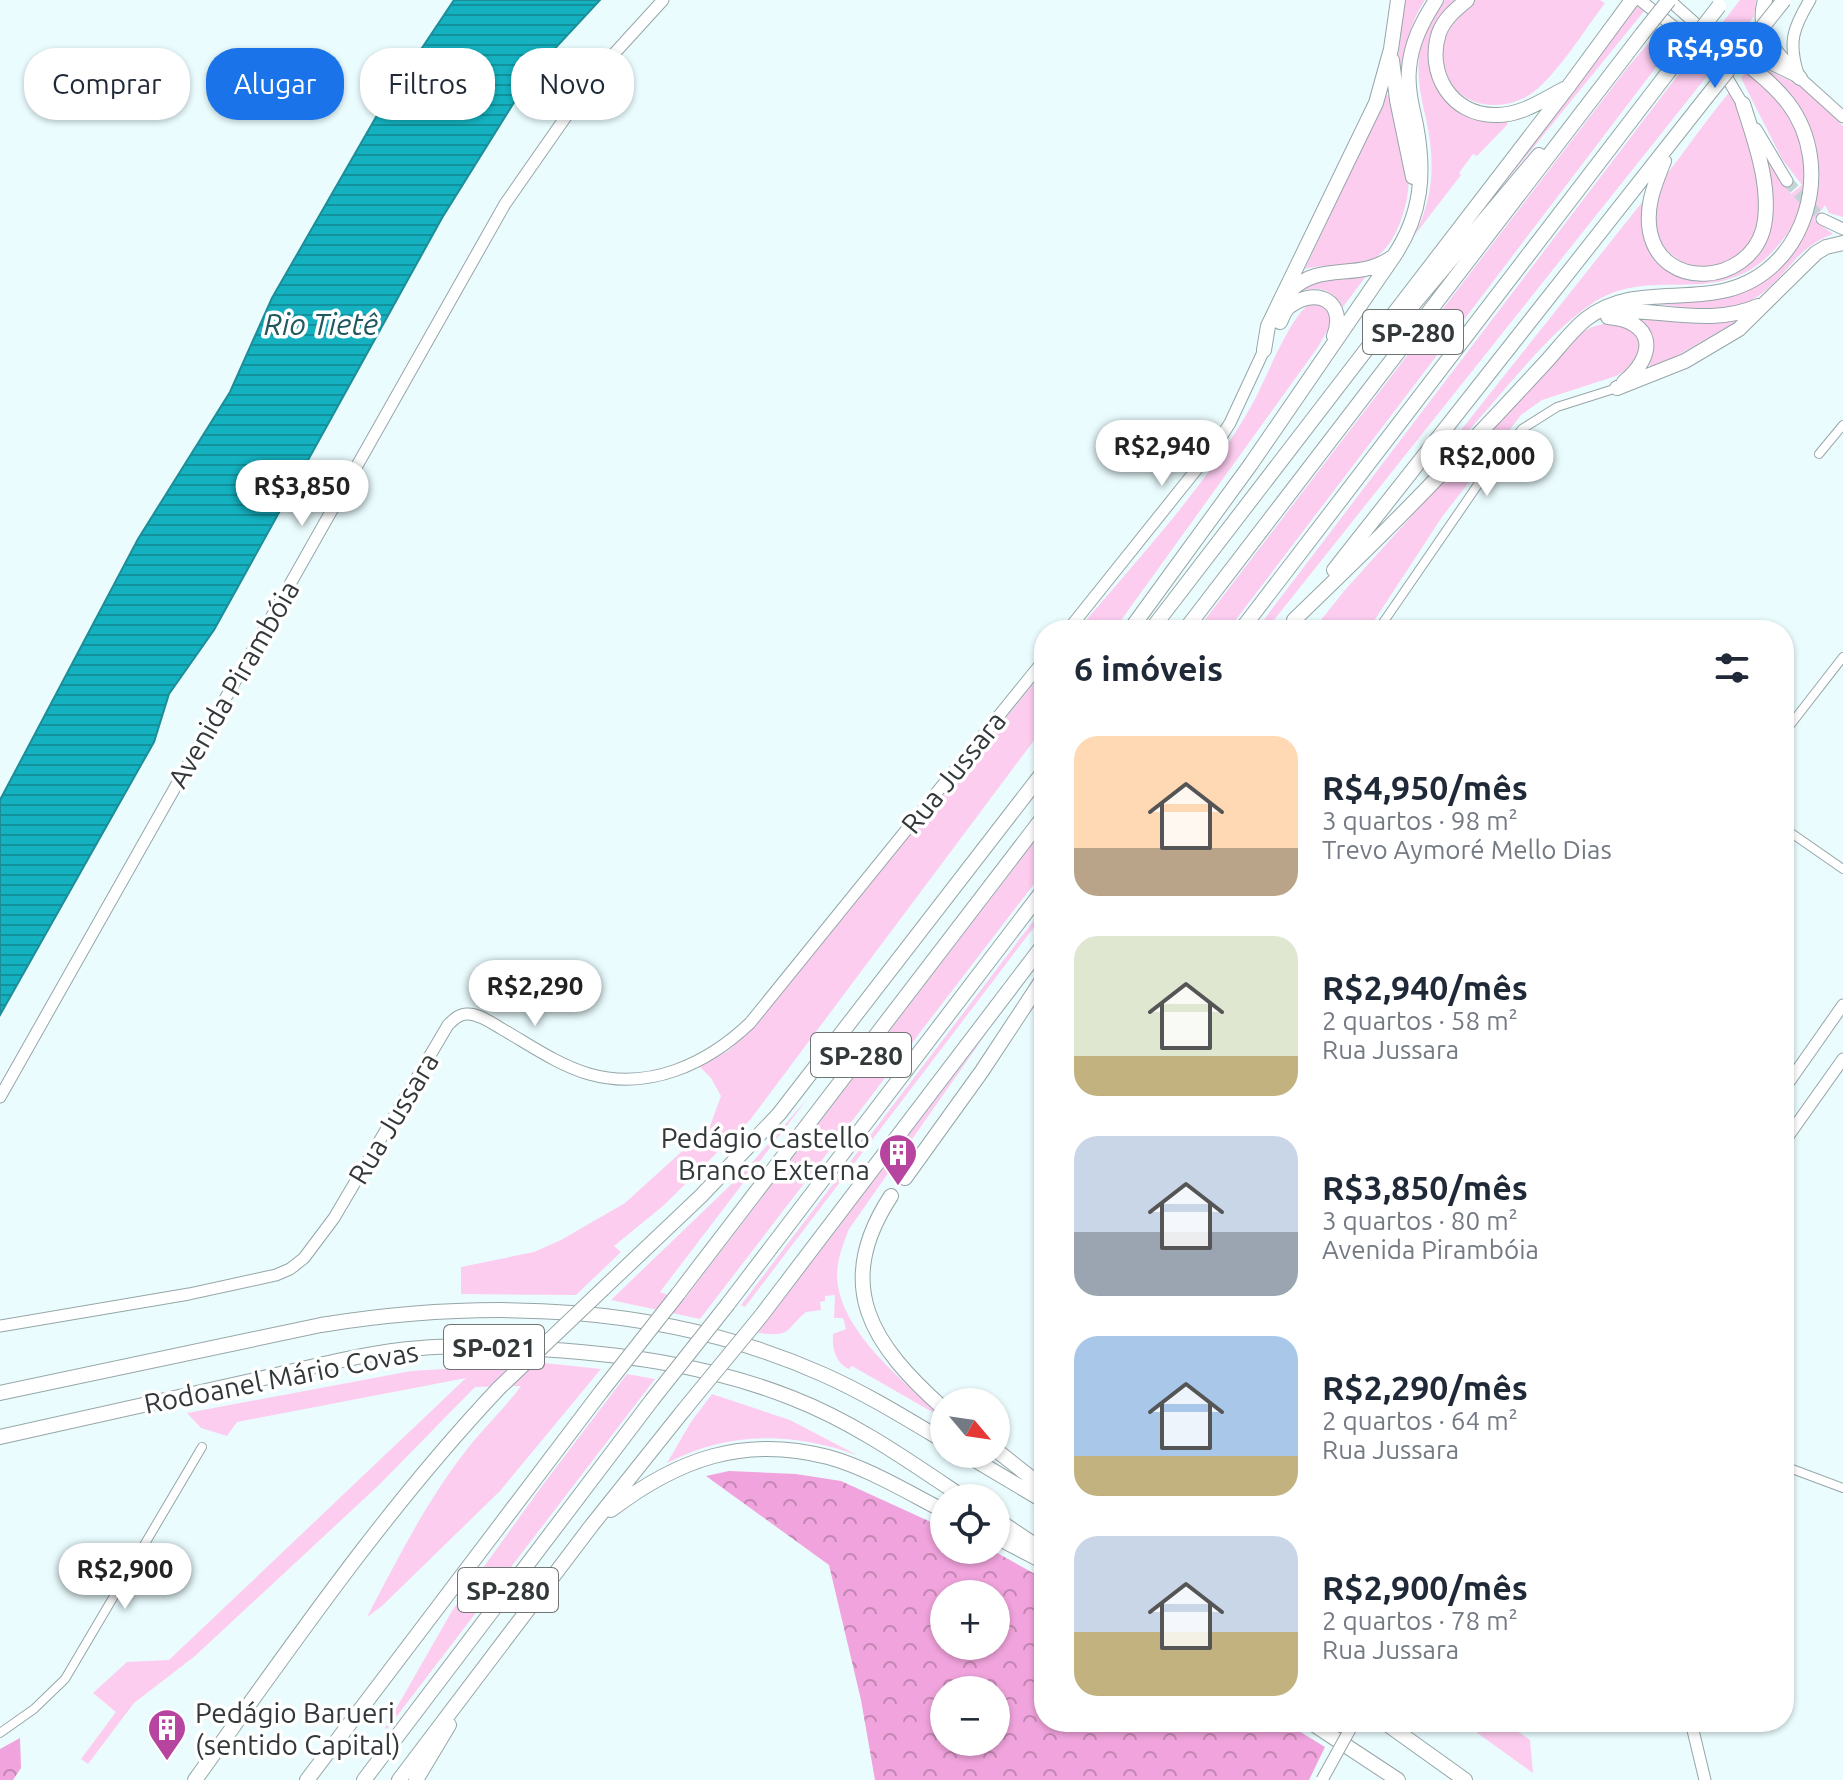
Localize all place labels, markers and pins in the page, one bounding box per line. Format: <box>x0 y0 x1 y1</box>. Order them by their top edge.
pin: R$4,950 <box>1641 22 1789 90</box>
pin: R$2,940 <box>1088 420 1236 488</box>
pin: R$2,000 <box>1413 430 1561 498</box>
pin: R$3,850 <box>228 460 376 528</box>
pin: R$2,290 <box>461 960 609 1028</box>
place label: Pedágio Castello Branco Externa <box>661 1122 870 1185</box>
building icon: Pedágio Castello Branco Externa <box>877 1132 919 1187</box>
pin: R$2,900 <box>51 1543 199 1611</box>
place label: Pedágio Barueri (sentido Capital) <box>195 1697 401 1761</box>
building icon: Pedágio Barueri (sentido Capital) <box>146 1707 188 1762</box>

